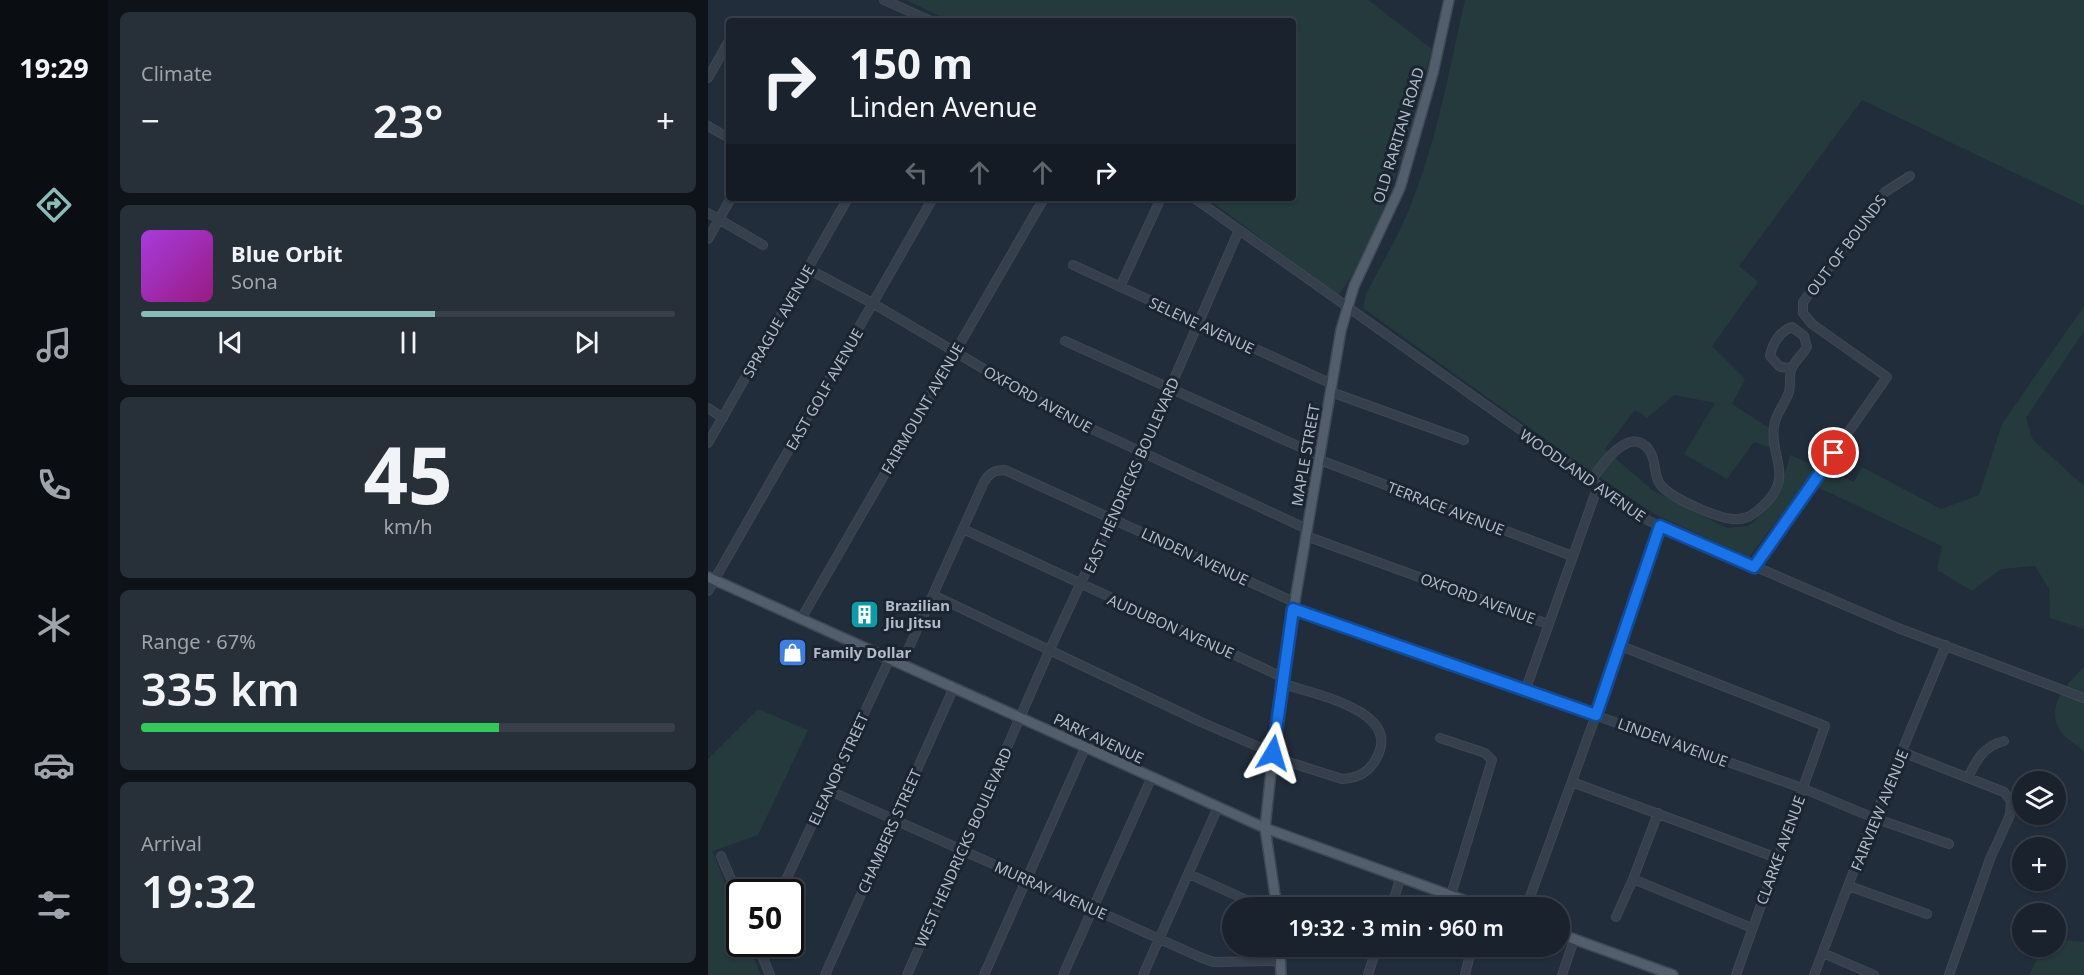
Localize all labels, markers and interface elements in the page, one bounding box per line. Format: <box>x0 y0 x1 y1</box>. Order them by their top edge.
text: 150 m <box>849 34 973 91</box>
icon: right <box>750 42 828 120</box>
text: 19:29 <box>19 49 89 86</box>
text: Climate <box>141 60 212 87</box>
street label: OLD RARITAN ROAD <box>1368 65 1428 205</box>
text: Linden Avenue <box>849 88 1037 125</box>
text: 23° <box>373 90 443 151</box>
text: − <box>141 98 160 143</box>
text: + <box>656 98 675 143</box>
icon: left <box>900 156 933 189</box>
icon: ahead <box>963 156 996 189</box>
icon: ahead <box>1026 156 1059 189</box>
icon: right <box>1089 156 1122 189</box>
icon: directions <box>33 184 75 226</box>
street label: OUT OF BOUNDS <box>1802 191 1890 299</box>
text: Blue Orbit <box>231 238 343 268</box>
street label: SPRAGUE AVENUE <box>738 261 818 381</box>
text: Sona <box>231 268 278 295</box>
street label: SELENE AVENUE <box>1146 292 1258 358</box>
icon: music <box>33 324 75 366</box>
street label: EAST GOLF AVENUE <box>781 324 867 454</box>
icon: previous <box>214 326 247 359</box>
icon: pause <box>392 326 425 359</box>
icon: next <box>570 326 603 359</box>
street label: FAIRMOUNT AVENUE <box>876 339 968 477</box>
street label: OXFORD AVENUE <box>980 361 1096 437</box>
street label: EAST HENDRICKS BOULEVARD <box>1079 374 1183 576</box>
street label: MAPLE STREET <box>1286 402 1324 508</box>
text: 45 <box>363 421 453 527</box>
street label: WOODLAND AVENUE <box>1516 424 1650 526</box>
pin <box>1808 427 1859 478</box>
icon: arrive <box>1817 436 1850 469</box>
icon: phone <box>33 464 75 506</box>
street label: TERRACE AVENUE <box>1385 477 1507 539</box>
text: km/h <box>383 513 433 540</box>
street label: LINDEN AVENUE <box>1138 522 1252 590</box>
street label: OXFORD AVENUE <box>1418 568 1538 628</box>
street label: AUDUBON AVENUE <box>1105 589 1237 663</box>
place label: Brazilian Jiu Jitsu <box>883 595 950 632</box>
building icon: Brazilian Jiu Jitsu <box>848 598 880 630</box>
icon: climate <box>33 604 75 646</box>
text: Range · 67% <box>141 628 256 655</box>
shop icon: Family Dollar <box>776 636 808 668</box>
place label: Family Dollar <box>813 642 912 662</box>
text: 335 km <box>141 658 300 719</box>
street label: PARK AVENUE <box>1051 708 1147 768</box>
street label: ELEANOR STREET <box>803 709 873 828</box>
street label: LINDEN AVENUE <box>1615 713 1731 771</box>
position arrow <box>1241 721 1305 785</box>
icon: car <box>33 744 75 786</box>
street label: WEST HENDRICKS BOULEVARD <box>910 744 1016 950</box>
street label: FAIRVIEW AVENUE <box>1846 747 1912 873</box>
street label: CHAMBERS STREET <box>853 765 926 896</box>
map controls <box>2012 771 2066 957</box>
button: layers <box>2012 771 2066 825</box>
street label: CLARKE AVENUE <box>1751 793 1809 907</box>
text: Arrival <box>141 830 202 857</box>
button: + <box>2012 837 2066 891</box>
street label: MURRAY AVENUE <box>992 856 1110 924</box>
text: 19:32 <box>141 860 256 921</box>
speed limit sign: 50 <box>726 879 804 957</box>
icon: filters <box>33 884 75 926</box>
button: − <box>2012 903 2066 957</box>
text: 19:32 · 3 min · 960 m <box>1288 912 1504 942</box>

